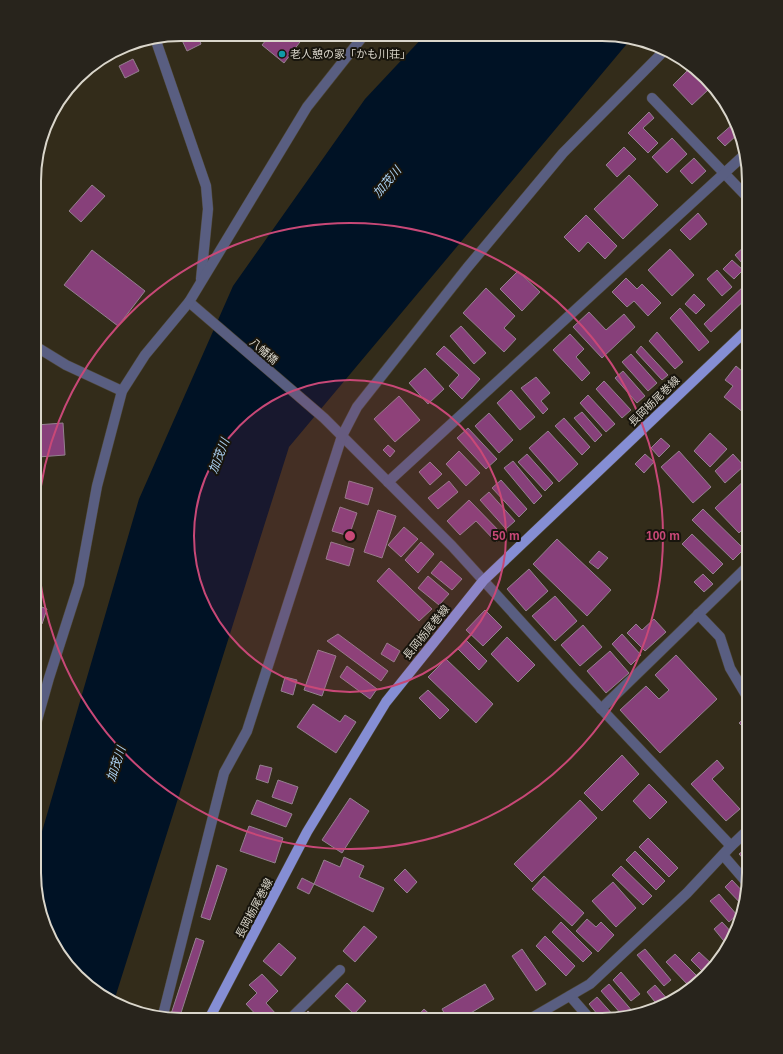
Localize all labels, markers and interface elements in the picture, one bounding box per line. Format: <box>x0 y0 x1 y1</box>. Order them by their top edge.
place label: 老人憩の家「かも川荘」 <box>290 48 411 60</box>
marker: 老人憩の家「かも川荘」 <box>277 49 287 59</box>
water label: 加茂川 <box>370 162 405 200</box>
street label: 八幡橋 <box>248 336 280 366</box>
street label: 長岡栃尾巻線 <box>626 374 682 428</box>
water label: 加茂川 <box>206 435 233 475</box>
centre of rings <box>343 529 357 543</box>
text: 50 m <box>492 529 520 543</box>
text: 100 m <box>646 529 680 543</box>
street label: 長岡栃尾巻線 <box>401 603 451 661</box>
water label: 加茂川 <box>104 743 129 783</box>
street label: 長岡栃尾巻線 <box>233 876 275 940</box>

